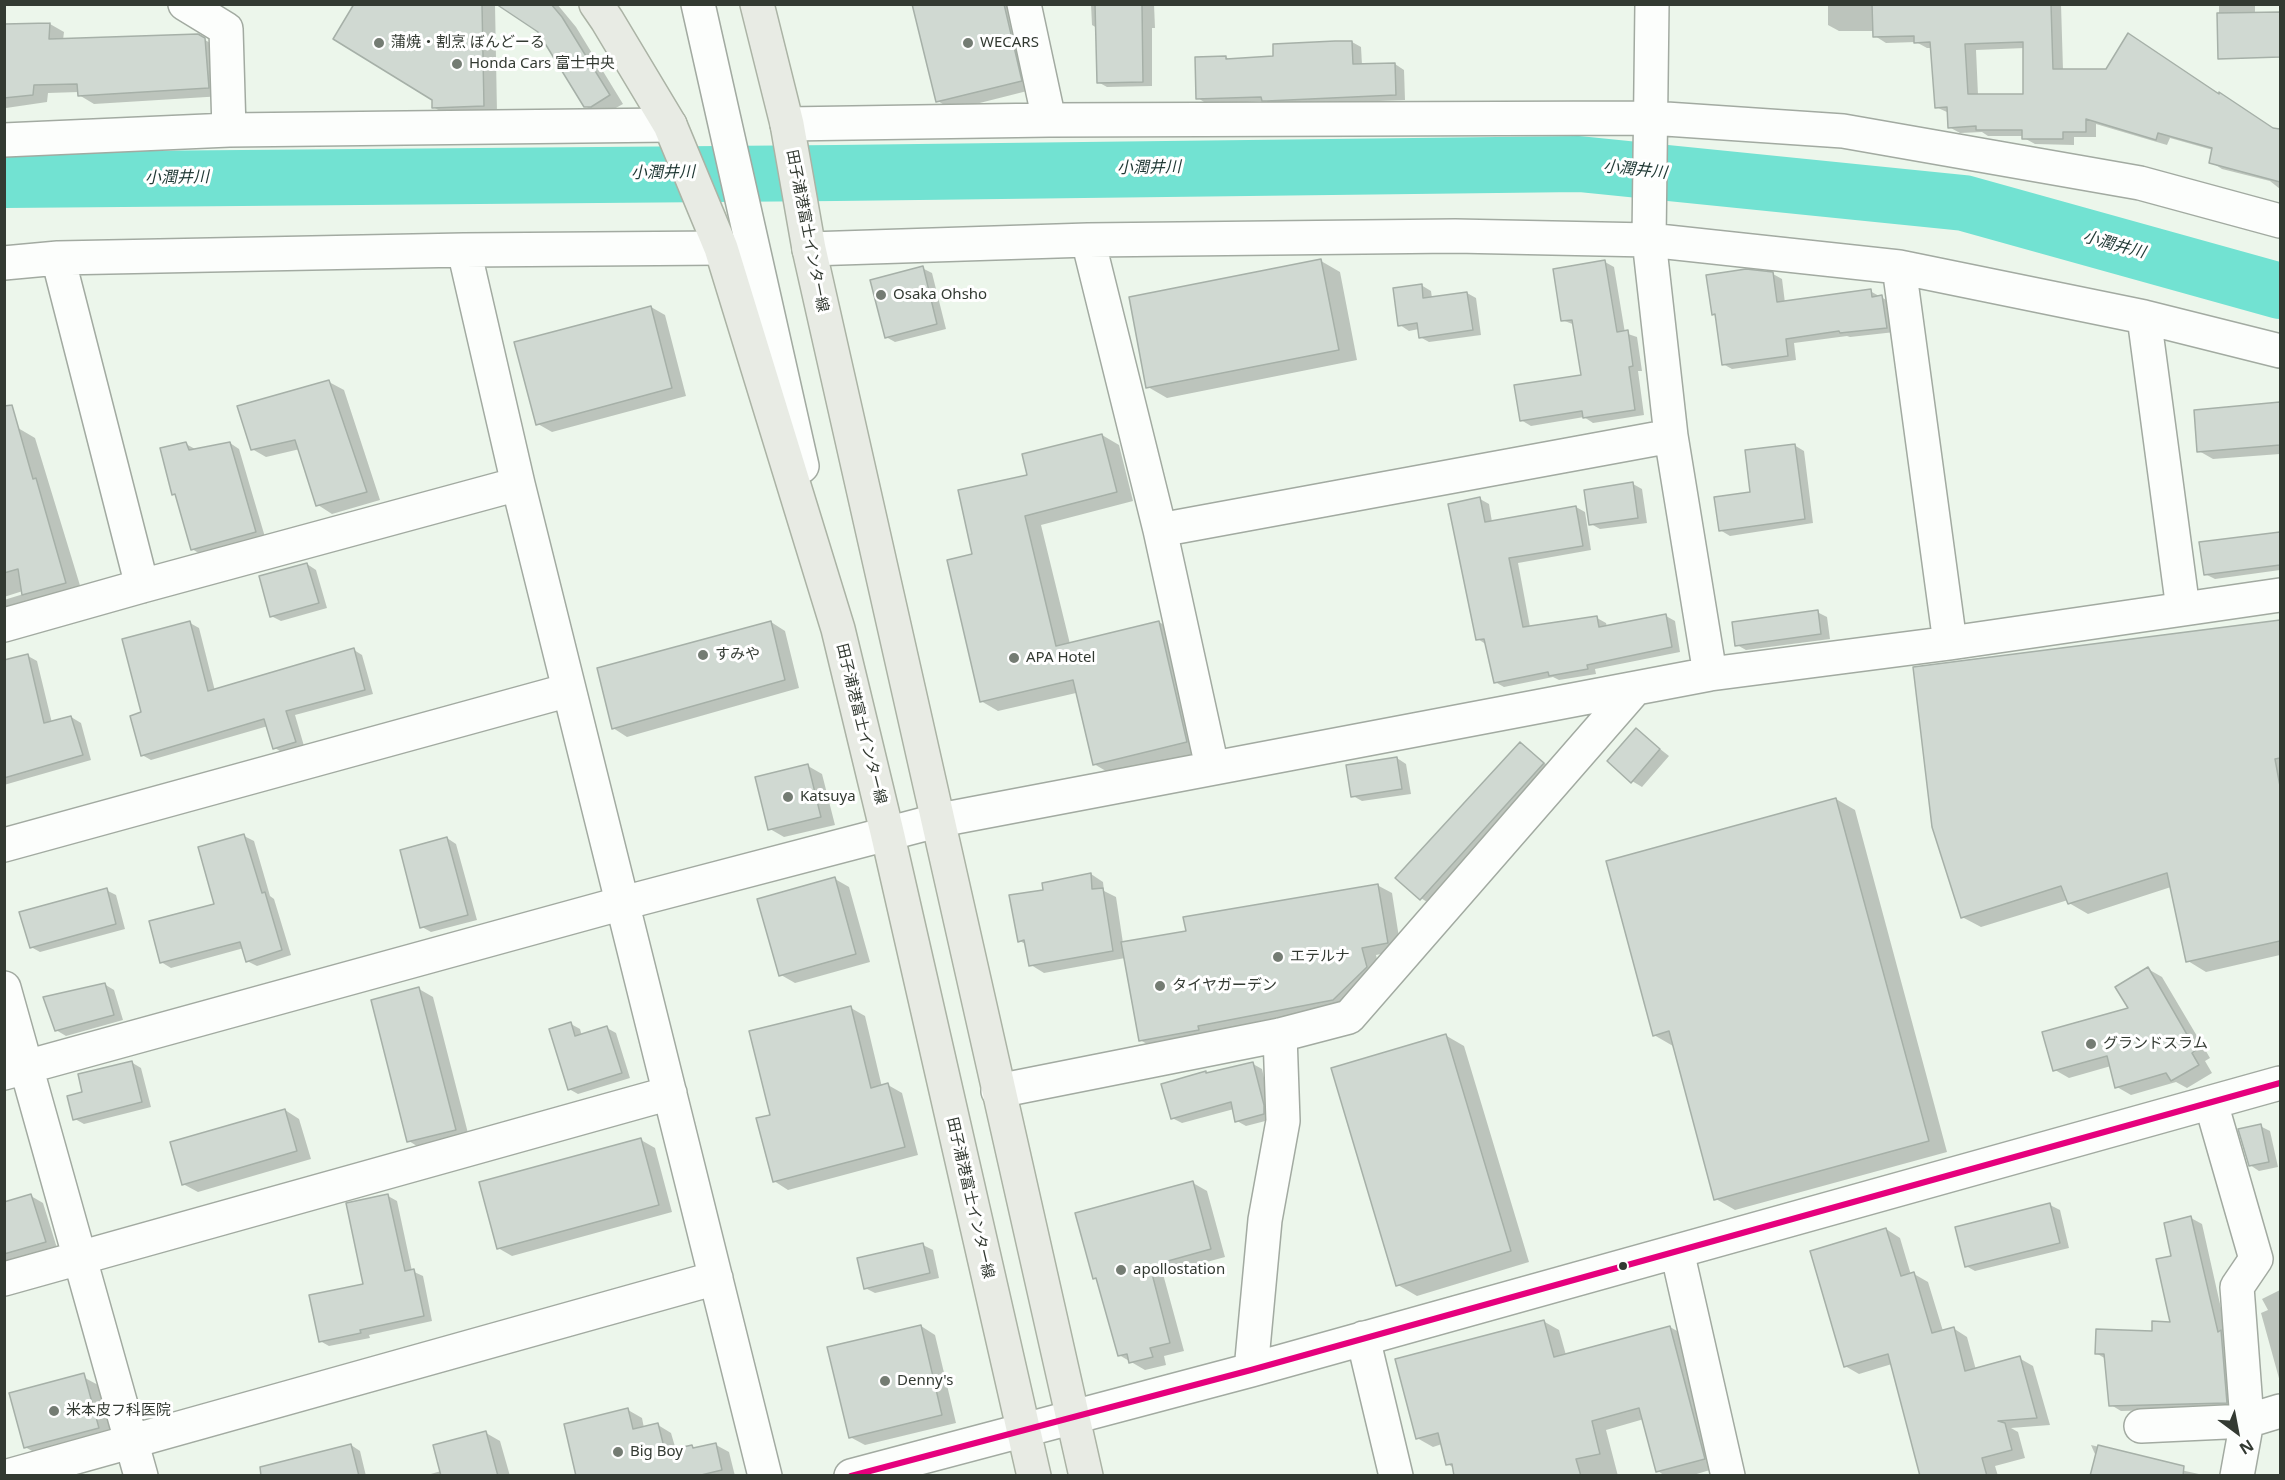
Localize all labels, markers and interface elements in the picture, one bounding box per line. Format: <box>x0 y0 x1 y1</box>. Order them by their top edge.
place label: 蒲焼・割烹 ぼんどーる <box>391 34 545 52</box>
place label: WECARS <box>980 34 1039 52</box>
marker: 蒲焼・割烹 ぼんどーる <box>372 36 386 50</box>
marker: WECARS <box>961 36 975 50</box>
place label: Honda Cars 富士中央 <box>469 55 615 73</box>
marker: Honda Cars 富士中央 <box>450 57 464 71</box>
street label: 田子浦港富士インター線 <box>782 148 832 314</box>
water label: 小潤井川 <box>1602 157 1668 183</box>
water label: 小潤井川 <box>1117 158 1181 178</box>
water label: 小潤井川 <box>631 163 695 183</box>
water label: 小潤井川 <box>145 168 209 188</box>
water label: 小潤井川 <box>2081 227 2147 263</box>
place label: Osaka Ohsho <box>893 286 987 304</box>
marker: Osaka Ohsho <box>874 288 888 302</box>
street label: 田子浦港富士インター線 <box>832 642 890 806</box>
place label: すみや <box>715 646 760 664</box>
marker: すみや <box>696 648 710 662</box>
place label: APA Hotel <box>1026 649 1095 667</box>
marker: APA Hotel <box>1007 651 1021 665</box>
place label: Katsuya <box>800 788 856 806</box>
marker: Katsuya <box>781 790 795 804</box>
place label: エテルナ <box>1290 948 1350 966</box>
marker: エテルナ <box>1271 950 1285 964</box>
place label: タイヤガーデン <box>1172 977 1277 995</box>
marker: タイヤガーデン <box>1153 979 1167 993</box>
place label: グランドスラム <box>2103 1035 2208 1053</box>
marker: グランドスラム <box>2084 1037 2098 1051</box>
street label: 田子浦港富士インター線 <box>943 1116 997 1280</box>
unlabelled marker <box>1617 1260 1629 1272</box>
place label: apollostation <box>1133 1261 1225 1279</box>
marker: apollostation <box>1114 1263 1128 1277</box>
place label: Denny's <box>897 1372 953 1390</box>
marker: Denny's <box>878 1374 892 1388</box>
place label: 米本皮フ科医院 <box>66 1402 171 1420</box>
north arrow <box>2207 1402 2267 1462</box>
marker: 米本皮フ科医院 <box>47 1404 61 1418</box>
text: N <box>2235 1434 2258 1460</box>
place label: Big Boy <box>630 1443 683 1461</box>
marker: Big Boy <box>611 1445 625 1459</box>

